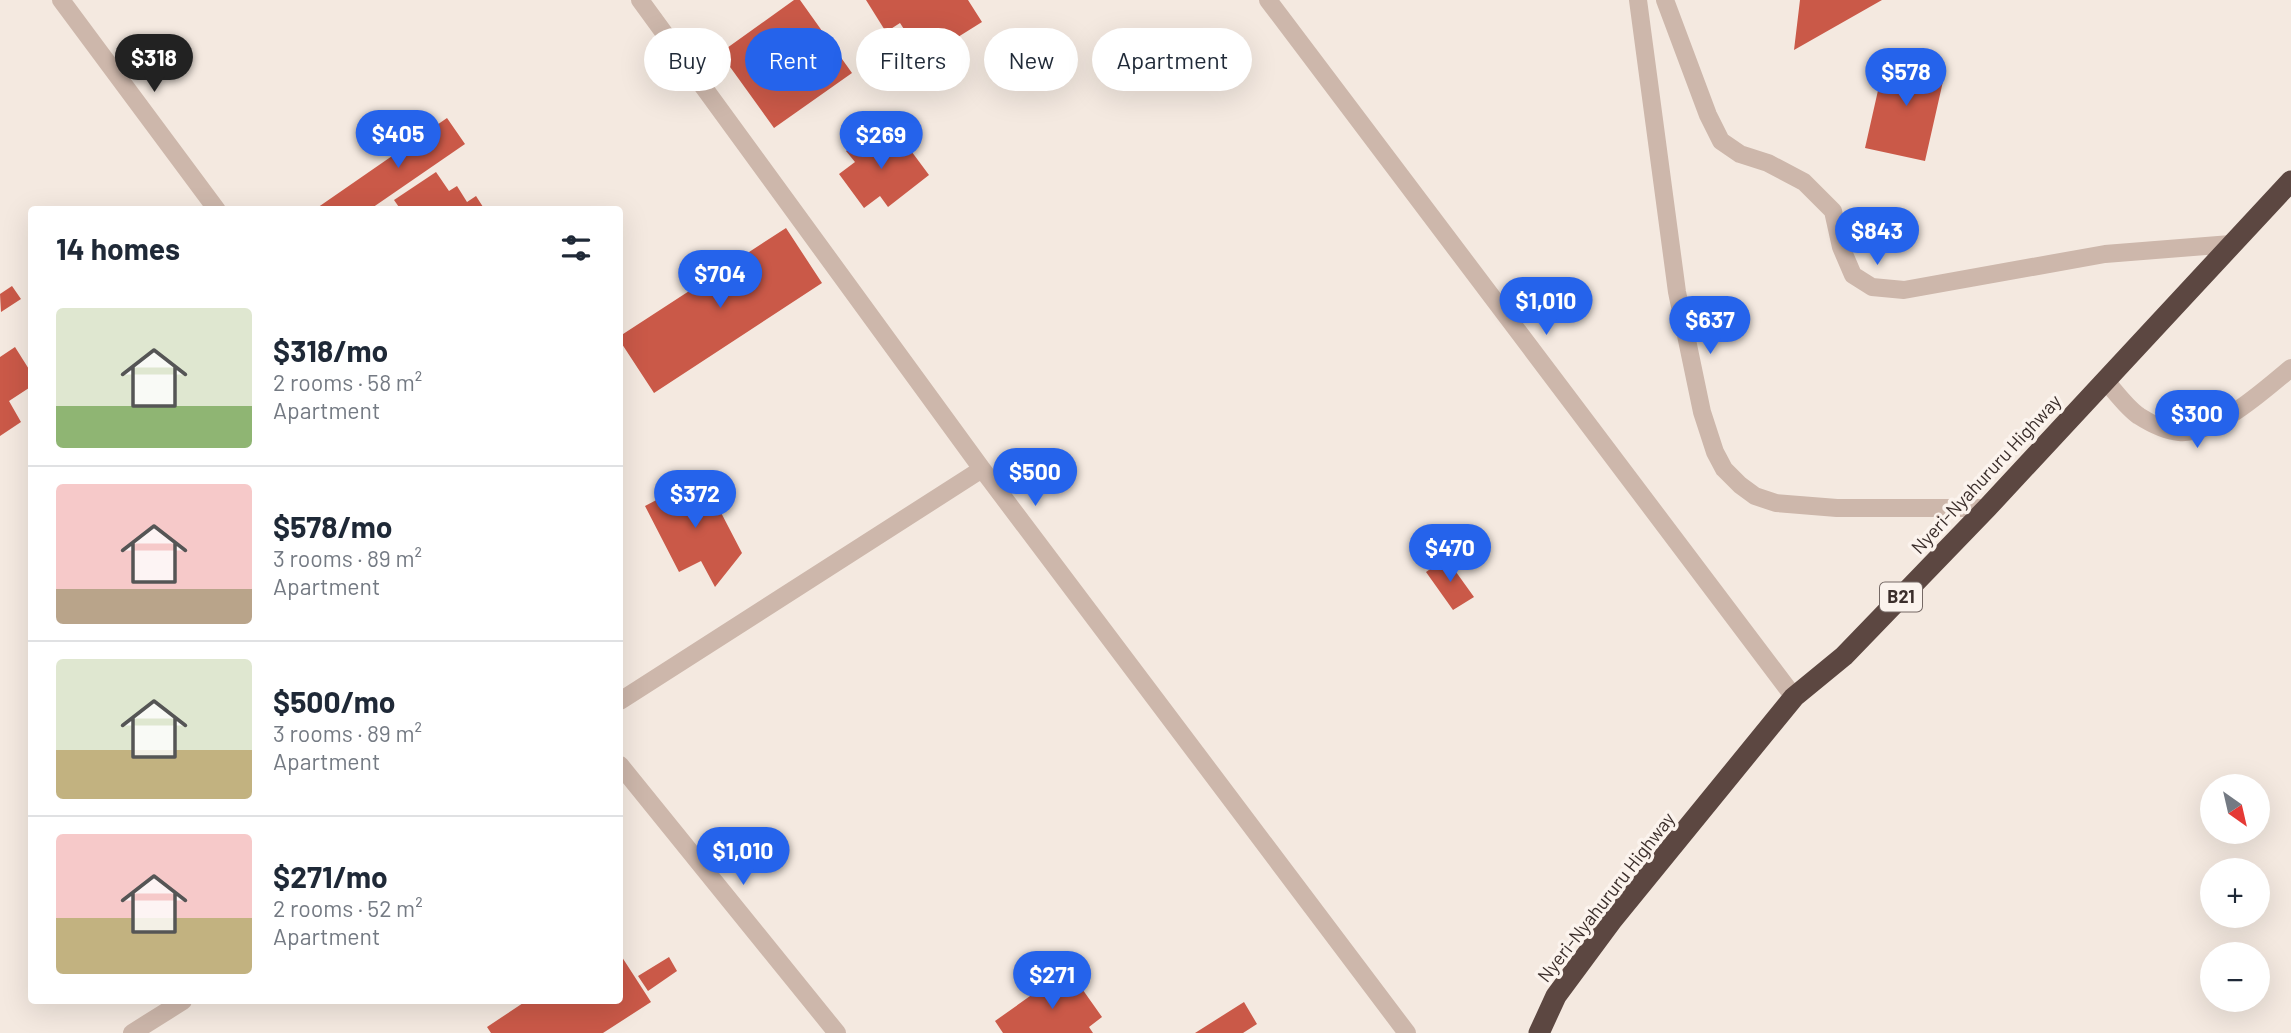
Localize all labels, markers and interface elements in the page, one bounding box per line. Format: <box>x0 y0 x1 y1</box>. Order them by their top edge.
chip: Buy <box>644 28 731 91</box>
chip: Rent <box>745 28 842 91</box>
chip: Filters <box>856 28 970 91</box>
chip: New <box>984 28 1078 91</box>
chip: Apartment <box>1092 28 1252 91</box>
pin: $318 <box>113 34 195 94</box>
text: $318 <box>131 43 177 71</box>
pin: $578 <box>1865 48 1947 108</box>
text: $578 <box>1881 57 1931 85</box>
pin: $405 <box>357 110 439 170</box>
pin: $269 <box>840 111 922 171</box>
text: $405 <box>372 119 424 147</box>
text: $269 <box>856 120 906 148</box>
pin: $843 <box>1836 208 1918 267</box>
text: $843 <box>1851 216 1903 244</box>
icon: filters <box>557 229 595 267</box>
text: 14 homes <box>56 230 180 266</box>
pin: $704 <box>679 250 761 310</box>
text: $704 <box>694 259 746 287</box>
pin: $1,010 <box>1489 278 1603 337</box>
text: $1,010 <box>1516 286 1576 314</box>
pin: $637 <box>1669 296 1751 356</box>
text: $637 <box>1685 305 1735 333</box>
text: $318/mo <box>273 332 388 368</box>
icon: home <box>112 336 196 420</box>
text: 2 rooms · 58 m² <box>273 368 422 396</box>
street label: Nyeri-Nyahururu Highway <box>1906 389 2066 558</box>
pin: $300 <box>2156 391 2238 450</box>
text: Apartment <box>273 396 380 424</box>
text: $300 <box>2171 399 2223 427</box>
pin: $500 <box>994 448 1076 508</box>
text: $500 <box>1009 457 1061 485</box>
pin: $372 <box>654 470 736 530</box>
text: $372 <box>670 479 720 507</box>
text: $578/mo <box>273 508 392 544</box>
icon: home <box>112 512 196 596</box>
pin: $470 <box>1409 524 1491 584</box>
text: $470 <box>1425 533 1475 561</box>
text: 3 rooms · 89 m² <box>273 544 422 572</box>
text: Apartment <box>273 572 380 600</box>
road number: B21 <box>1880 582 1922 612</box>
text: $500/mo <box>273 683 396 719</box>
icon: home <box>112 687 196 771</box>
text: 3 rooms · 89 m² <box>273 719 422 747</box>
text: Apartment <box>273 747 380 775</box>
north arrow <box>2200 774 2270 844</box>
map controls <box>2200 774 2270 1012</box>
street label: Nyeri-Nyahururu Highway <box>1532 807 1679 986</box>
pin: $1,010 <box>686 828 800 887</box>
text: $1,010 <box>713 836 773 864</box>
text: $271/mo <box>273 858 388 894</box>
button: + <box>2200 858 2270 928</box>
icon: home <box>112 862 196 946</box>
text: 2 rooms · 52 m² <box>273 894 423 922</box>
text: Apartment <box>273 922 380 950</box>
button: − <box>2200 942 2270 1012</box>
pin: $271 <box>1011 951 1093 1011</box>
text: $271 <box>1029 960 1075 988</box>

